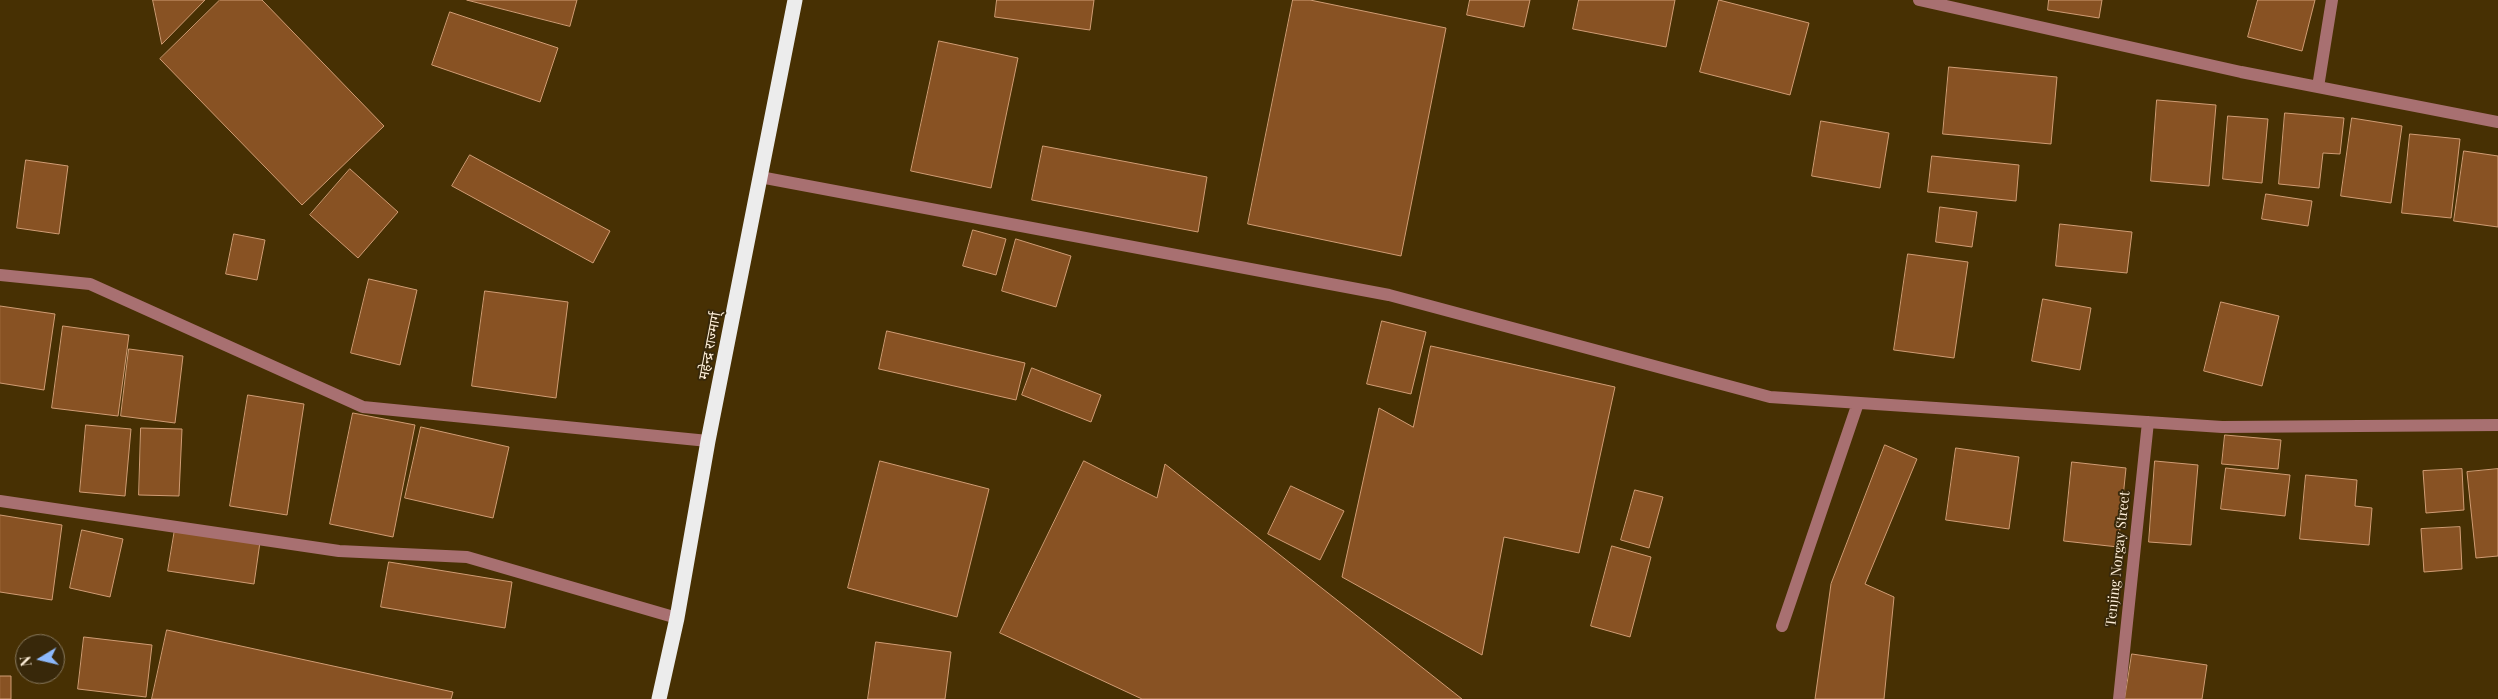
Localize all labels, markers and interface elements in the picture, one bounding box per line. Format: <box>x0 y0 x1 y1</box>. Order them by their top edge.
street label: महेन्द्र राज्मार्ग् <box>695 311 725 381</box>
street label: Tenjing Norgay Street <box>2103 490 2133 628</box>
north arrow <box>15 634 65 684</box>
text: N <box>16 655 36 668</box>

